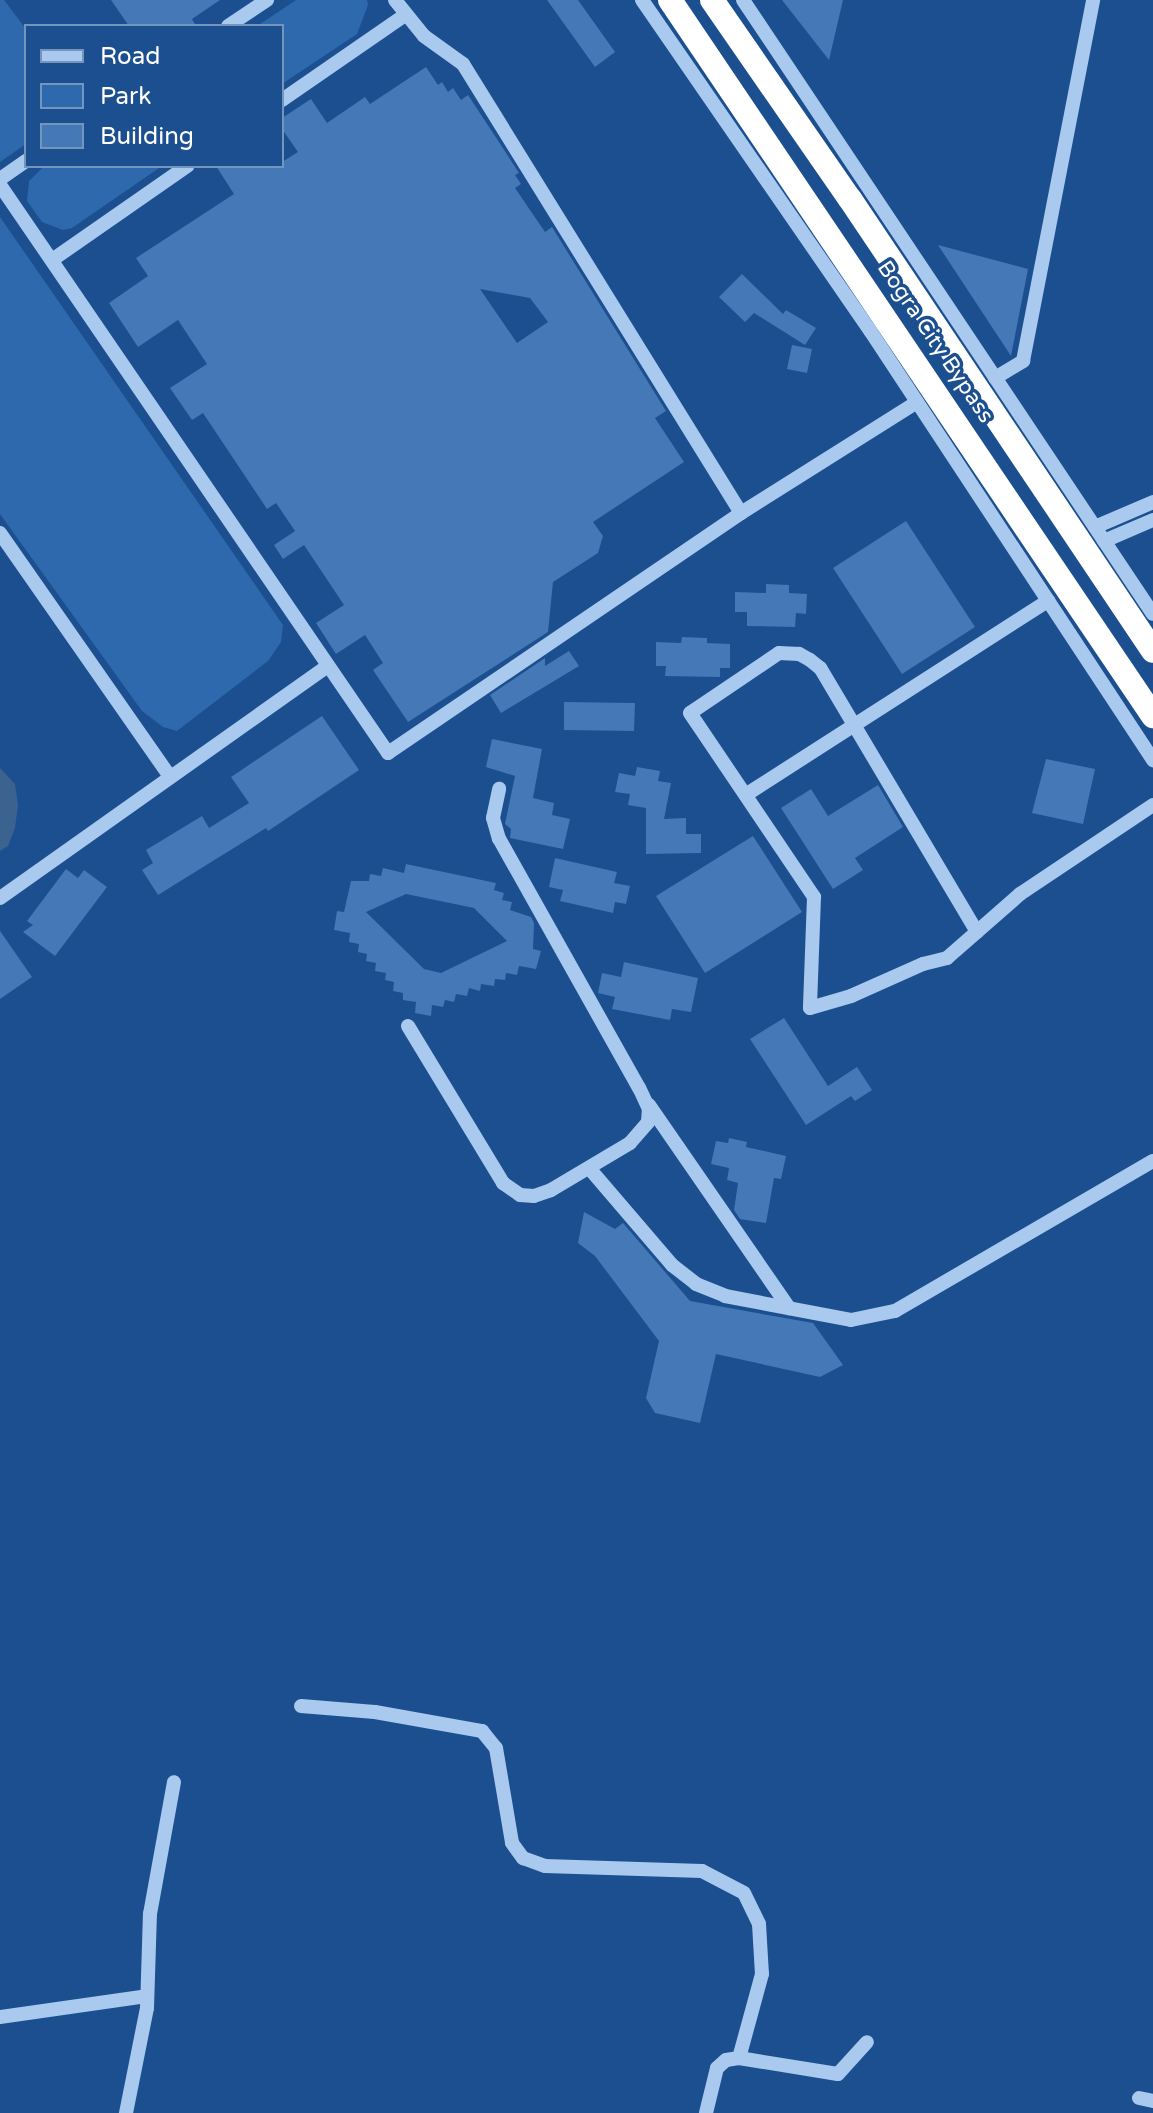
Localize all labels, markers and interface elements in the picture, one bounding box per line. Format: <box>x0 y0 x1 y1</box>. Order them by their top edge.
legend <box>24 24 284 168</box>
text: Road <box>100 42 160 71</box>
text: Park <box>100 82 151 111</box>
text: Building <box>100 122 194 151</box>
street label: Bogra City Bypass <box>871 256 999 428</box>

